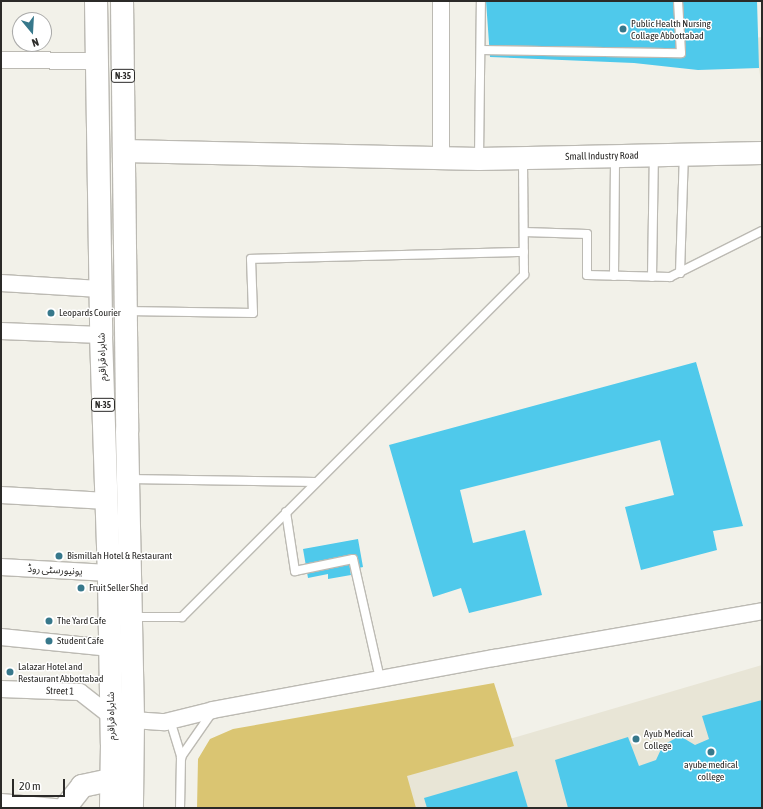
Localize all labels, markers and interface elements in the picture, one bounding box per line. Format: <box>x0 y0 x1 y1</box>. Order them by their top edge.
north arrow <box>12 12 52 52</box>
place label: Public Health Nursing Collage Abbottabad <box>631 17 711 40</box>
marker: Public Health Nursing Collage Abbottabad <box>618 24 628 34</box>
text: N <box>30 36 40 49</box>
road number: N-35 <box>110 69 136 83</box>
street label: Small Industry Road <box>565 149 639 163</box>
place label: Leopards Courier <box>59 307 121 319</box>
marker: Leopards Courier <box>46 308 56 318</box>
street label: شاہراہ قراقرم <box>95 333 109 381</box>
road number: N-35 <box>90 398 116 412</box>
place label: Bismillah Hotel & Restaurant <box>67 550 172 562</box>
marker: Bismillah Hotel & Restaurant <box>54 551 64 561</box>
street label: یونیورسٹی روڈ <box>27 563 83 577</box>
place label: Fruit Seller Shed <box>89 582 148 594</box>
marker: Fruit Seller Shed <box>76 583 86 593</box>
place label: The Yard Cafe <box>57 615 106 627</box>
marker: The Yard Cafe <box>44 616 54 626</box>
place label: Student Cafe <box>57 635 104 647</box>
marker: Student Cafe <box>44 636 54 646</box>
place label: Lalazar Hotel and Restaurant Abbottabad <box>18 660 104 684</box>
marker: Lalazar Hotel and Restaurant Abbottabad <box>5 667 15 677</box>
street label: Street 1 <box>46 685 74 697</box>
street label: شاہراہ قراقرم <box>105 692 117 740</box>
place label: Ayub Medical College <box>644 727 693 750</box>
marker: Ayub Medical College <box>631 734 641 744</box>
marker: ayube medical college <box>706 747 716 757</box>
place label: ayube medical college <box>684 758 738 782</box>
scale bar <box>14 771 67 797</box>
text: 20 m <box>19 779 41 793</box>

